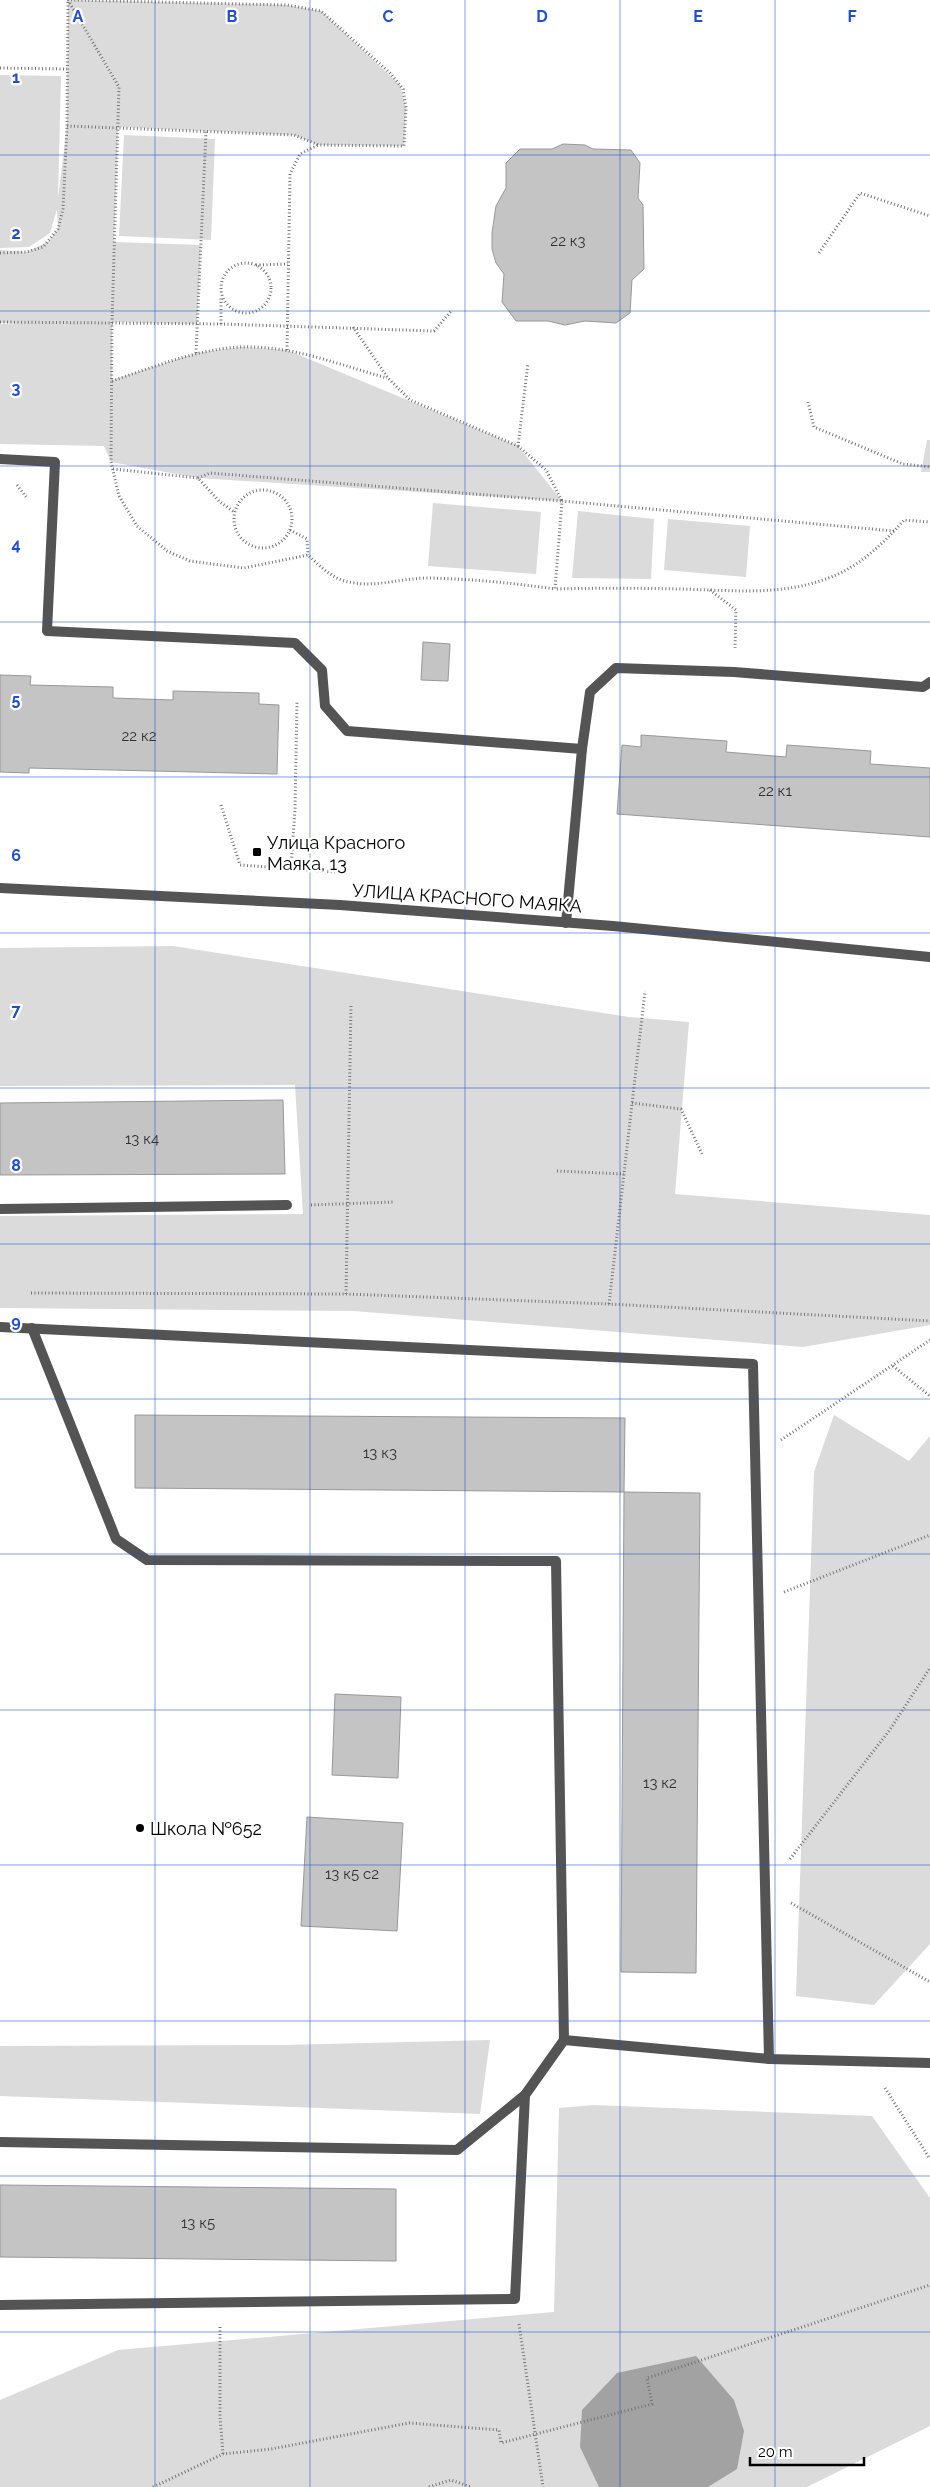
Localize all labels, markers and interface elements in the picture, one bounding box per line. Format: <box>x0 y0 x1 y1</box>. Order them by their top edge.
text: A <box>73 7 84 26</box>
text: B <box>227 7 238 26</box>
text: C <box>383 7 394 26</box>
text: D <box>536 7 548 26</box>
text: E <box>693 7 703 26</box>
text: F <box>847 7 857 26</box>
text: 1 <box>12 68 20 87</box>
text: 2 <box>11 224 21 243</box>
house number: 22 к3 <box>550 232 586 250</box>
text: 3 <box>12 379 21 398</box>
text: 4 <box>11 535 21 554</box>
text: 5 <box>12 690 21 709</box>
house number: 22 к2 <box>121 727 157 745</box>
house number: 22 к1 <box>758 782 792 800</box>
place label: Улица Красного Маяка, 13 <box>267 832 406 874</box>
text: 6 <box>11 846 21 865</box>
marker: Улица Красного Маяка, 13 <box>251 846 263 858</box>
street label: УЛИЦА КРАСНОГО МАЯКА <box>351 879 583 917</box>
text: 7 <box>12 1001 21 1020</box>
house number: 13 к4 <box>125 1130 159 1148</box>
text: 8 <box>11 1156 21 1175</box>
text: 9 <box>11 1312 21 1331</box>
house number: 13 к3 <box>363 1444 397 1462</box>
house number: 13 к2 <box>643 1774 677 1792</box>
place label: Школа №652 <box>150 1818 262 1839</box>
marker: Школа №652 <box>134 1822 146 1834</box>
house number: 13 к5 с2 <box>325 1865 379 1883</box>
house number: 13 к5 <box>181 2214 215 2232</box>
scale bar <box>750 2434 864 2466</box>
text: 20 m <box>758 2443 793 2461</box>

